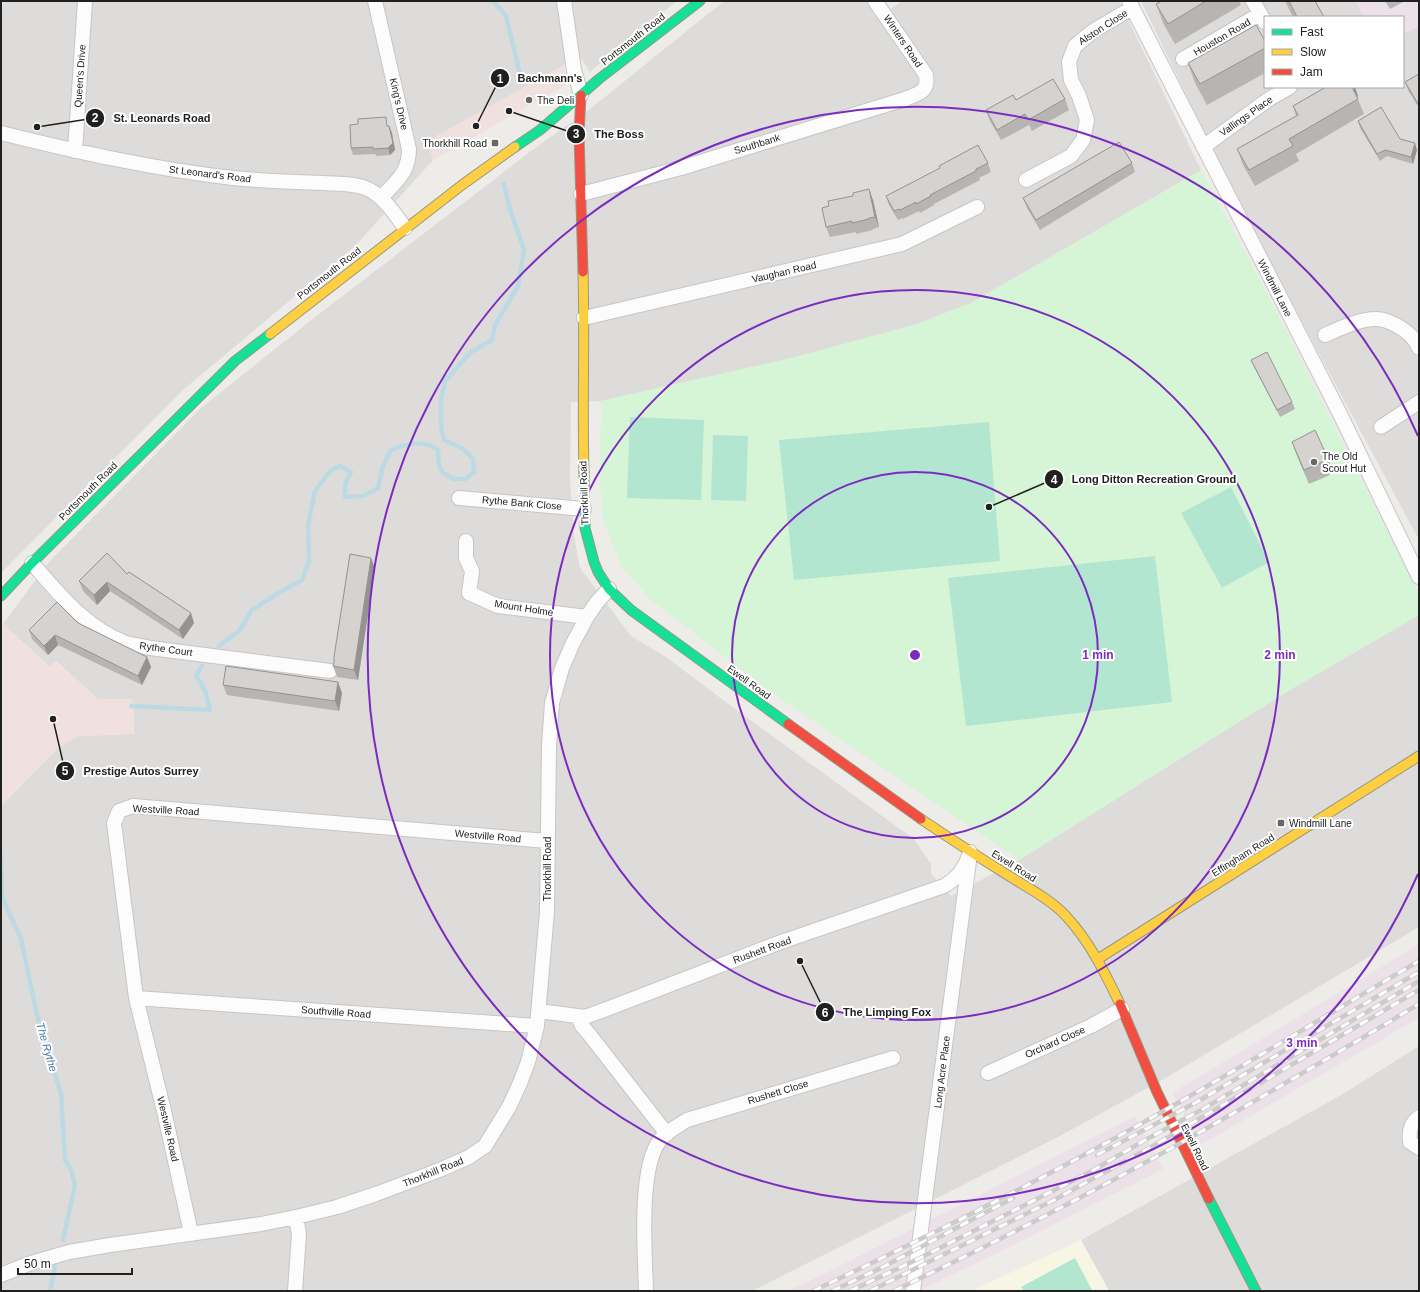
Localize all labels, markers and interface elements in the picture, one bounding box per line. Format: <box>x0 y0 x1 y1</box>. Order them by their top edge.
street label: Alston Close <box>1076 7 1130 47</box>
street label: Portsmouth Road <box>599 11 667 67</box>
street label: Winters Road <box>882 13 924 69</box>
street label: Houston Road <box>1192 16 1252 58</box>
legend <box>1264 16 1404 88</box>
text: Fast <box>1300 25 1324 39</box>
street label: Queen's Drive <box>72 44 88 108</box>
text: Slow <box>1300 45 1326 59</box>
text: Jam <box>1300 65 1323 79</box>
callout: Bachmann's <box>490 67 591 90</box>
text: 1 <box>497 72 504 86</box>
text: Bachmann's <box>518 72 582 84</box>
street label: King's Drive <box>388 77 410 131</box>
street label: Vallings Place <box>1217 93 1275 138</box>
marker: The Deli <box>524 95 534 105</box>
place label: The Deli <box>537 95 574 106</box>
callout: St. Leonards Road <box>85 107 218 130</box>
text: 2 <box>92 111 99 125</box>
text: St. Leonards Road <box>113 112 211 124</box>
callout: The Boss <box>566 122 652 145</box>
text: 3 <box>573 127 580 141</box>
text: The Boss <box>594 128 644 140</box>
street label: Southbank <box>733 131 782 156</box>
place label: Thorkhill Road <box>423 138 487 149</box>
marker: Thorkhill Road <box>490 138 500 148</box>
street label: St Leonard's Road <box>168 164 252 184</box>
street label: Portsmouth Road <box>295 245 363 301</box>
street label: Windmill Lane <box>1256 258 1294 319</box>
street label: Vaughan Road <box>751 259 817 285</box>
place label: The Old Scout Hut <box>1322 451 1366 474</box>
marker: The Old Scout Hut <box>1309 457 1319 467</box>
street label: Portsmouth Road <box>57 460 119 522</box>
street label: Thorkhill Road <box>577 461 591 525</box>
callout: Long Ditton Recreation Ground <box>1044 468 1244 491</box>
text: 4 <box>1051 473 1058 487</box>
text: Long Ditton Recreation Ground <box>1072 473 1236 485</box>
street label: Rythe Bank Close <box>482 494 563 512</box>
street label: Mount Holme <box>494 598 555 618</box>
street label: Rythe Court <box>139 640 193 658</box>
centre of rings <box>908 648 922 662</box>
text: 1 min <box>1082 648 1114 662</box>
text: 2 min <box>1264 648 1296 662</box>
street label: Ewell Road <box>725 663 773 701</box>
callout: Prestige Autos Surrey <box>55 759 206 782</box>
text: 5 <box>62 764 69 778</box>
text: Prestige Autos Surrey <box>83 765 199 777</box>
street label: Westville Road <box>132 803 200 817</box>
marker: Windmill Lane <box>1276 818 1286 828</box>
place label: Windmill Lane <box>1289 818 1352 829</box>
street label: Westville Road <box>454 828 522 844</box>
street label: Effingham Road <box>1210 831 1276 879</box>
street label: Thorkhill Road <box>542 837 553 901</box>
street label: Ewell Road <box>990 848 1038 884</box>
street label: Rushett Road <box>731 934 793 966</box>
callout: The Limping Fox <box>815 1001 939 1024</box>
street label: Southville Road <box>301 1004 371 1020</box>
text: 6 <box>822 1006 829 1020</box>
text: The Limping Fox <box>843 1006 932 1018</box>
water label: The Rythe <box>34 1021 60 1073</box>
street label: Orchard Close <box>1023 1024 1087 1060</box>
street label: Long Acre Place <box>932 1035 952 1109</box>
text: 3 min <box>1286 1036 1318 1050</box>
street label: Rushett Close <box>746 1077 810 1106</box>
street label: Westville Road <box>155 1095 181 1163</box>
street label: Ewell Road <box>1179 1122 1211 1172</box>
street label: Thorkhill Road <box>401 1155 465 1189</box>
scale bar <box>18 1250 132 1276</box>
text: 50 m <box>24 1257 51 1271</box>

